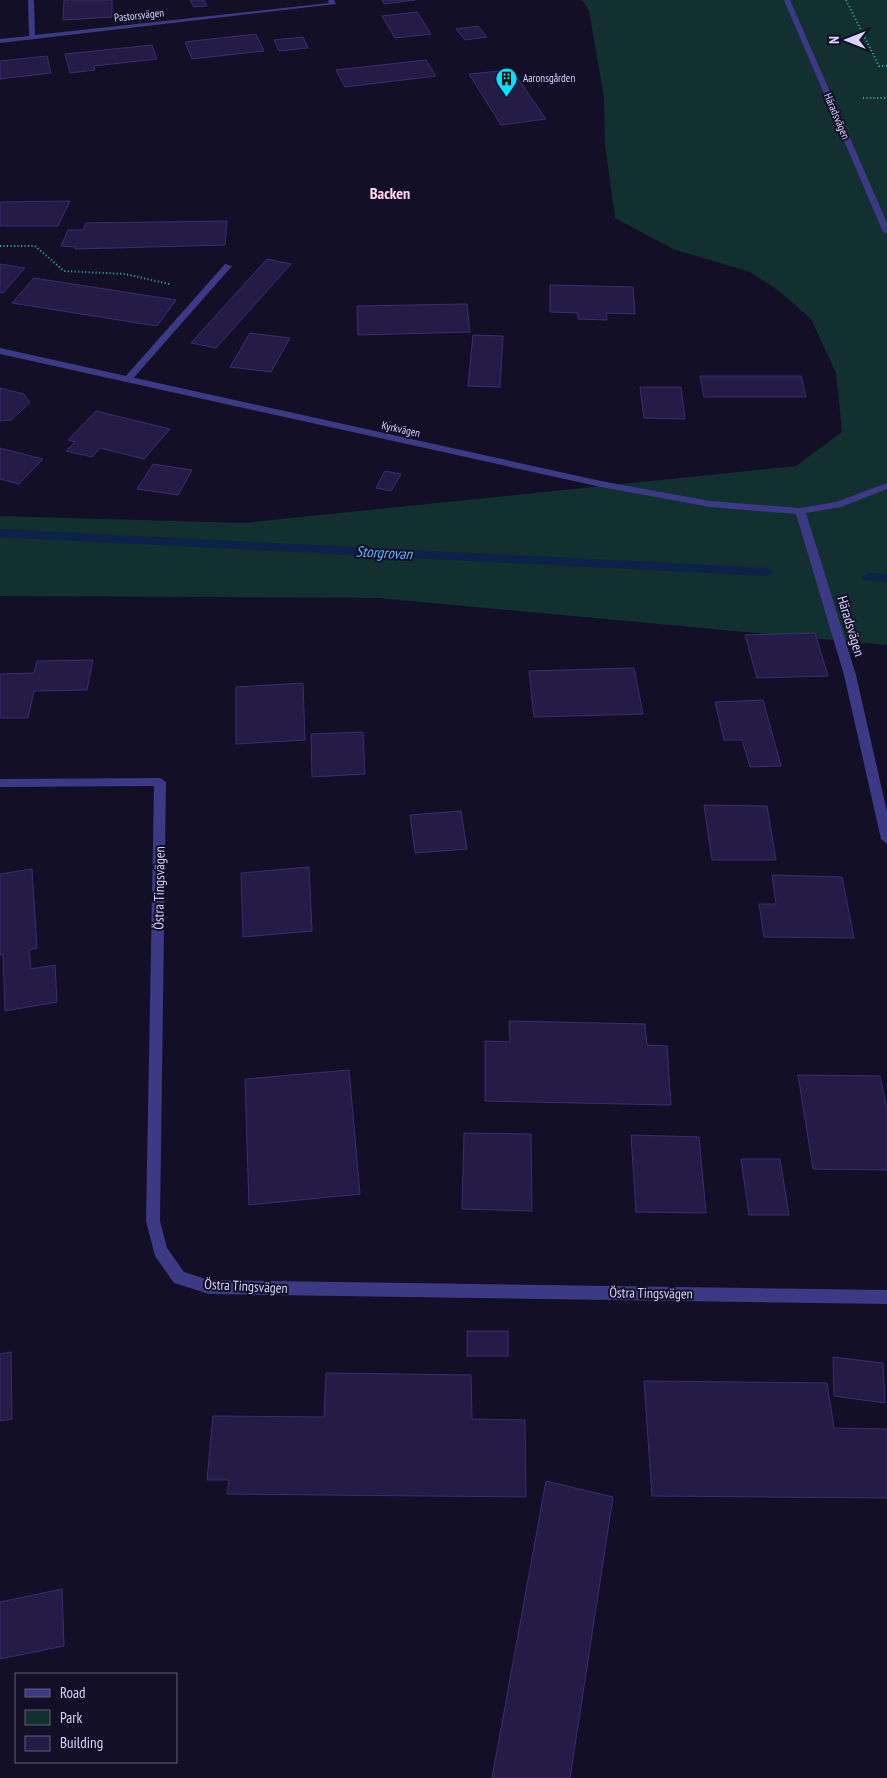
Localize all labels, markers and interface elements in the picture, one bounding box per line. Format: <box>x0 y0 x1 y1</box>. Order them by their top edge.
street label: Pastorsvägen <box>113 5 165 25</box>
north arrow <box>822 15 872 65</box>
text: N <box>825 36 843 44</box>
building icon: Aaronsgården <box>495 66 519 97</box>
place label: Aaronsgården <box>523 71 575 85</box>
street label: Häradsvägen <box>821 91 853 141</box>
district label: Backen <box>370 183 410 203</box>
street label: Kyrkvägen <box>380 418 422 440</box>
water label: Storgrovan <box>355 542 414 564</box>
street label: Häradsvägen <box>833 594 869 658</box>
street label: Östra Tingsvägen <box>149 846 169 930</box>
street label: Östra Tingsvägen <box>204 1275 288 1297</box>
street label: Östra Tingsvägen <box>609 1283 693 1303</box>
legend <box>15 1673 178 1763</box>
text: Road <box>60 1683 86 1702</box>
text: Park <box>60 1708 82 1727</box>
text: Building <box>60 1733 103 1752</box>

